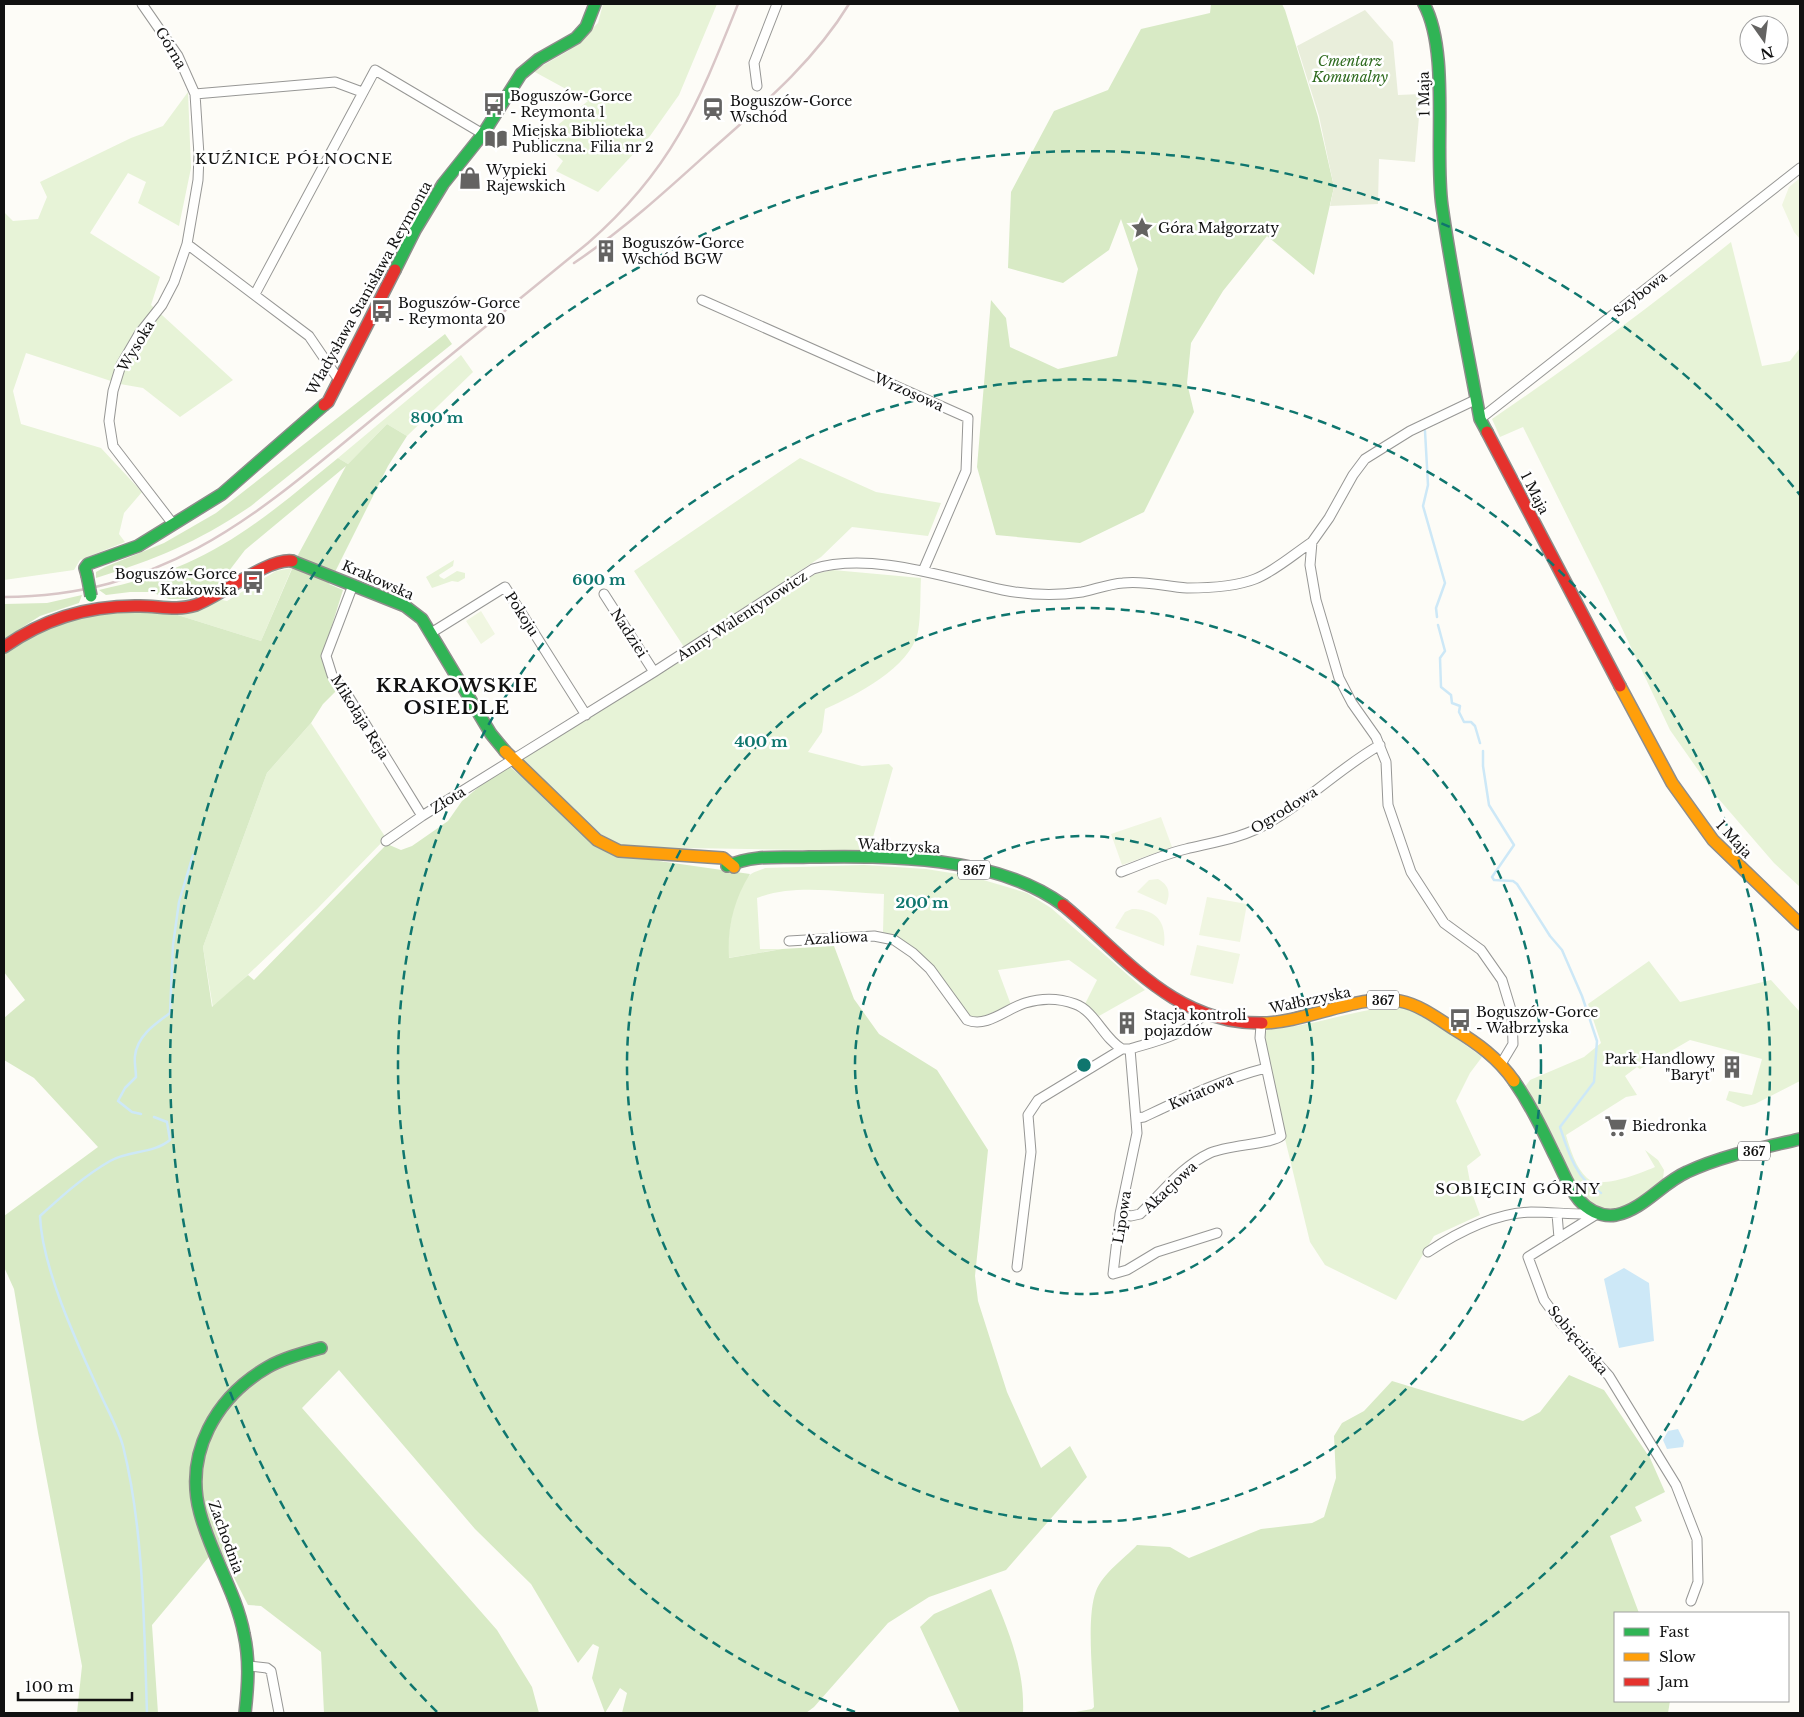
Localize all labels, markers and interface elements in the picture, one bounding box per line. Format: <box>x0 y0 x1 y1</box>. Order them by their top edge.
north arrow <box>1739 15 1789 65</box>
street label: Górna <box>152 24 191 72</box>
text: N <box>1759 42 1776 63</box>
park label: Cmentarz Komunalny <box>1311 52 1389 86</box>
street label: 1 Maja <box>1415 71 1433 117</box>
place label: Boguszów-Gorce - Reymonta 1 <box>510 87 632 121</box>
bus stop icon: Boguszów-Gorce - Reymonta 1 <box>481 91 507 117</box>
place label: Boguszów-Gorce Wschód <box>729 92 852 126</box>
station icon: Boguszów-Gorce Wschód <box>700 96 726 122</box>
place label: Miejska Biblioteka Publiczna. Filia nr 2 <box>512 122 654 156</box>
library icon: Miejska Biblioteka Publiczna. Filia nr 2 <box>483 126 509 152</box>
district label: KUŹNICE PÓŁNOCNE <box>195 149 393 168</box>
place label: Wypieki Rajewskich <box>485 161 566 195</box>
shop icon: Wypieki Rajewskich <box>457 165 483 191</box>
street label: Władysława Stanisława Reymonta <box>302 178 436 399</box>
place icon: Góra Małgorzaty <box>1129 215 1155 241</box>
place label: Góra Małgorzaty <box>1158 219 1279 237</box>
place label: Boguszów-Gorce Wschód BGW <box>621 234 744 268</box>
building icon: Boguszów-Gorce Wschód BGW <box>593 238 619 264</box>
street label: Szybowa <box>1610 267 1671 321</box>
place label: Boguszów-Gorce - Reymonta 20 <box>398 294 520 328</box>
bus stop icon: Boguszów-Gorce - Reymonta 20 <box>369 298 395 324</box>
street label: Wysoka <box>113 317 158 376</box>
street label: Wrzosowa <box>871 368 947 415</box>
text: 800 m <box>411 408 464 427</box>
street label: 1 Maja <box>1517 469 1553 517</box>
street label: Krakowska <box>339 556 417 604</box>
place label: Boguszów-Gorce - Krakowska <box>115 565 237 599</box>
street label: Anny Walentynowicz <box>673 567 811 665</box>
bus stop icon: Boguszów-Gorce - Krakowska <box>240 569 266 595</box>
text: 600 m <box>572 570 626 589</box>
street label: Pokoju <box>501 588 543 640</box>
street label: Nadziei <box>607 605 652 661</box>
street label: Mikołaja Reja <box>327 671 393 763</box>
district label: KRAKOWSKIE OSIEDLE <box>376 674 538 719</box>
text: 400 m <box>734 732 788 751</box>
street label: Złota <box>427 782 469 818</box>
street label: Ogrodowa <box>1247 782 1321 838</box>
street label: 1 Maja <box>1712 816 1756 862</box>
street label: Wałbrzyska <box>856 835 941 857</box>
road number: 367 <box>958 860 990 880</box>
text: 200 m <box>896 893 949 912</box>
street label: Azaliowa <box>803 927 869 949</box>
street label: Wałbrzyska <box>1267 983 1353 1018</box>
road number: 367 <box>1367 990 1399 1010</box>
place label: Boguszów-Gorce - Wałbrzyska <box>1476 1003 1598 1037</box>
place label: Stacja kontroli pojazdów <box>1144 1006 1247 1040</box>
bus stop icon: Boguszów-Gorce - Wałbrzyska <box>1447 1007 1473 1033</box>
building icon: Stacja kontroli pojazdów <box>1114 1010 1140 1036</box>
place label: Park Handlowy "Baryt" <box>1605 1050 1715 1084</box>
building icon: Park Handlowy "Baryt" <box>1719 1054 1745 1080</box>
centre of rings <box>1075 1056 1093 1074</box>
street label: Kwiatowa <box>1166 1070 1236 1114</box>
supermarket icon: Biedronka <box>1603 1113 1629 1139</box>
place label: Biedronka <box>1632 1117 1707 1135</box>
road number: 367 <box>1738 1142 1770 1160</box>
street label: Akacjowa <box>1138 1157 1201 1217</box>
district label: SOBIĘCIN GÓRNY <box>1435 1179 1601 1198</box>
street label: Lipowa <box>1109 1189 1135 1245</box>
street label: Sobięcińska <box>1544 1302 1612 1378</box>
street label: Zachodnia <box>204 1498 248 1576</box>
legend <box>1614 1612 1789 1702</box>
text: Fast <box>1659 1622 1690 1641</box>
text: Slow <box>1659 1647 1696 1666</box>
scale bar <box>18 1670 131 1702</box>
text: Jam <box>1657 1672 1689 1691</box>
text: 100 m <box>25 1677 74 1696</box>

